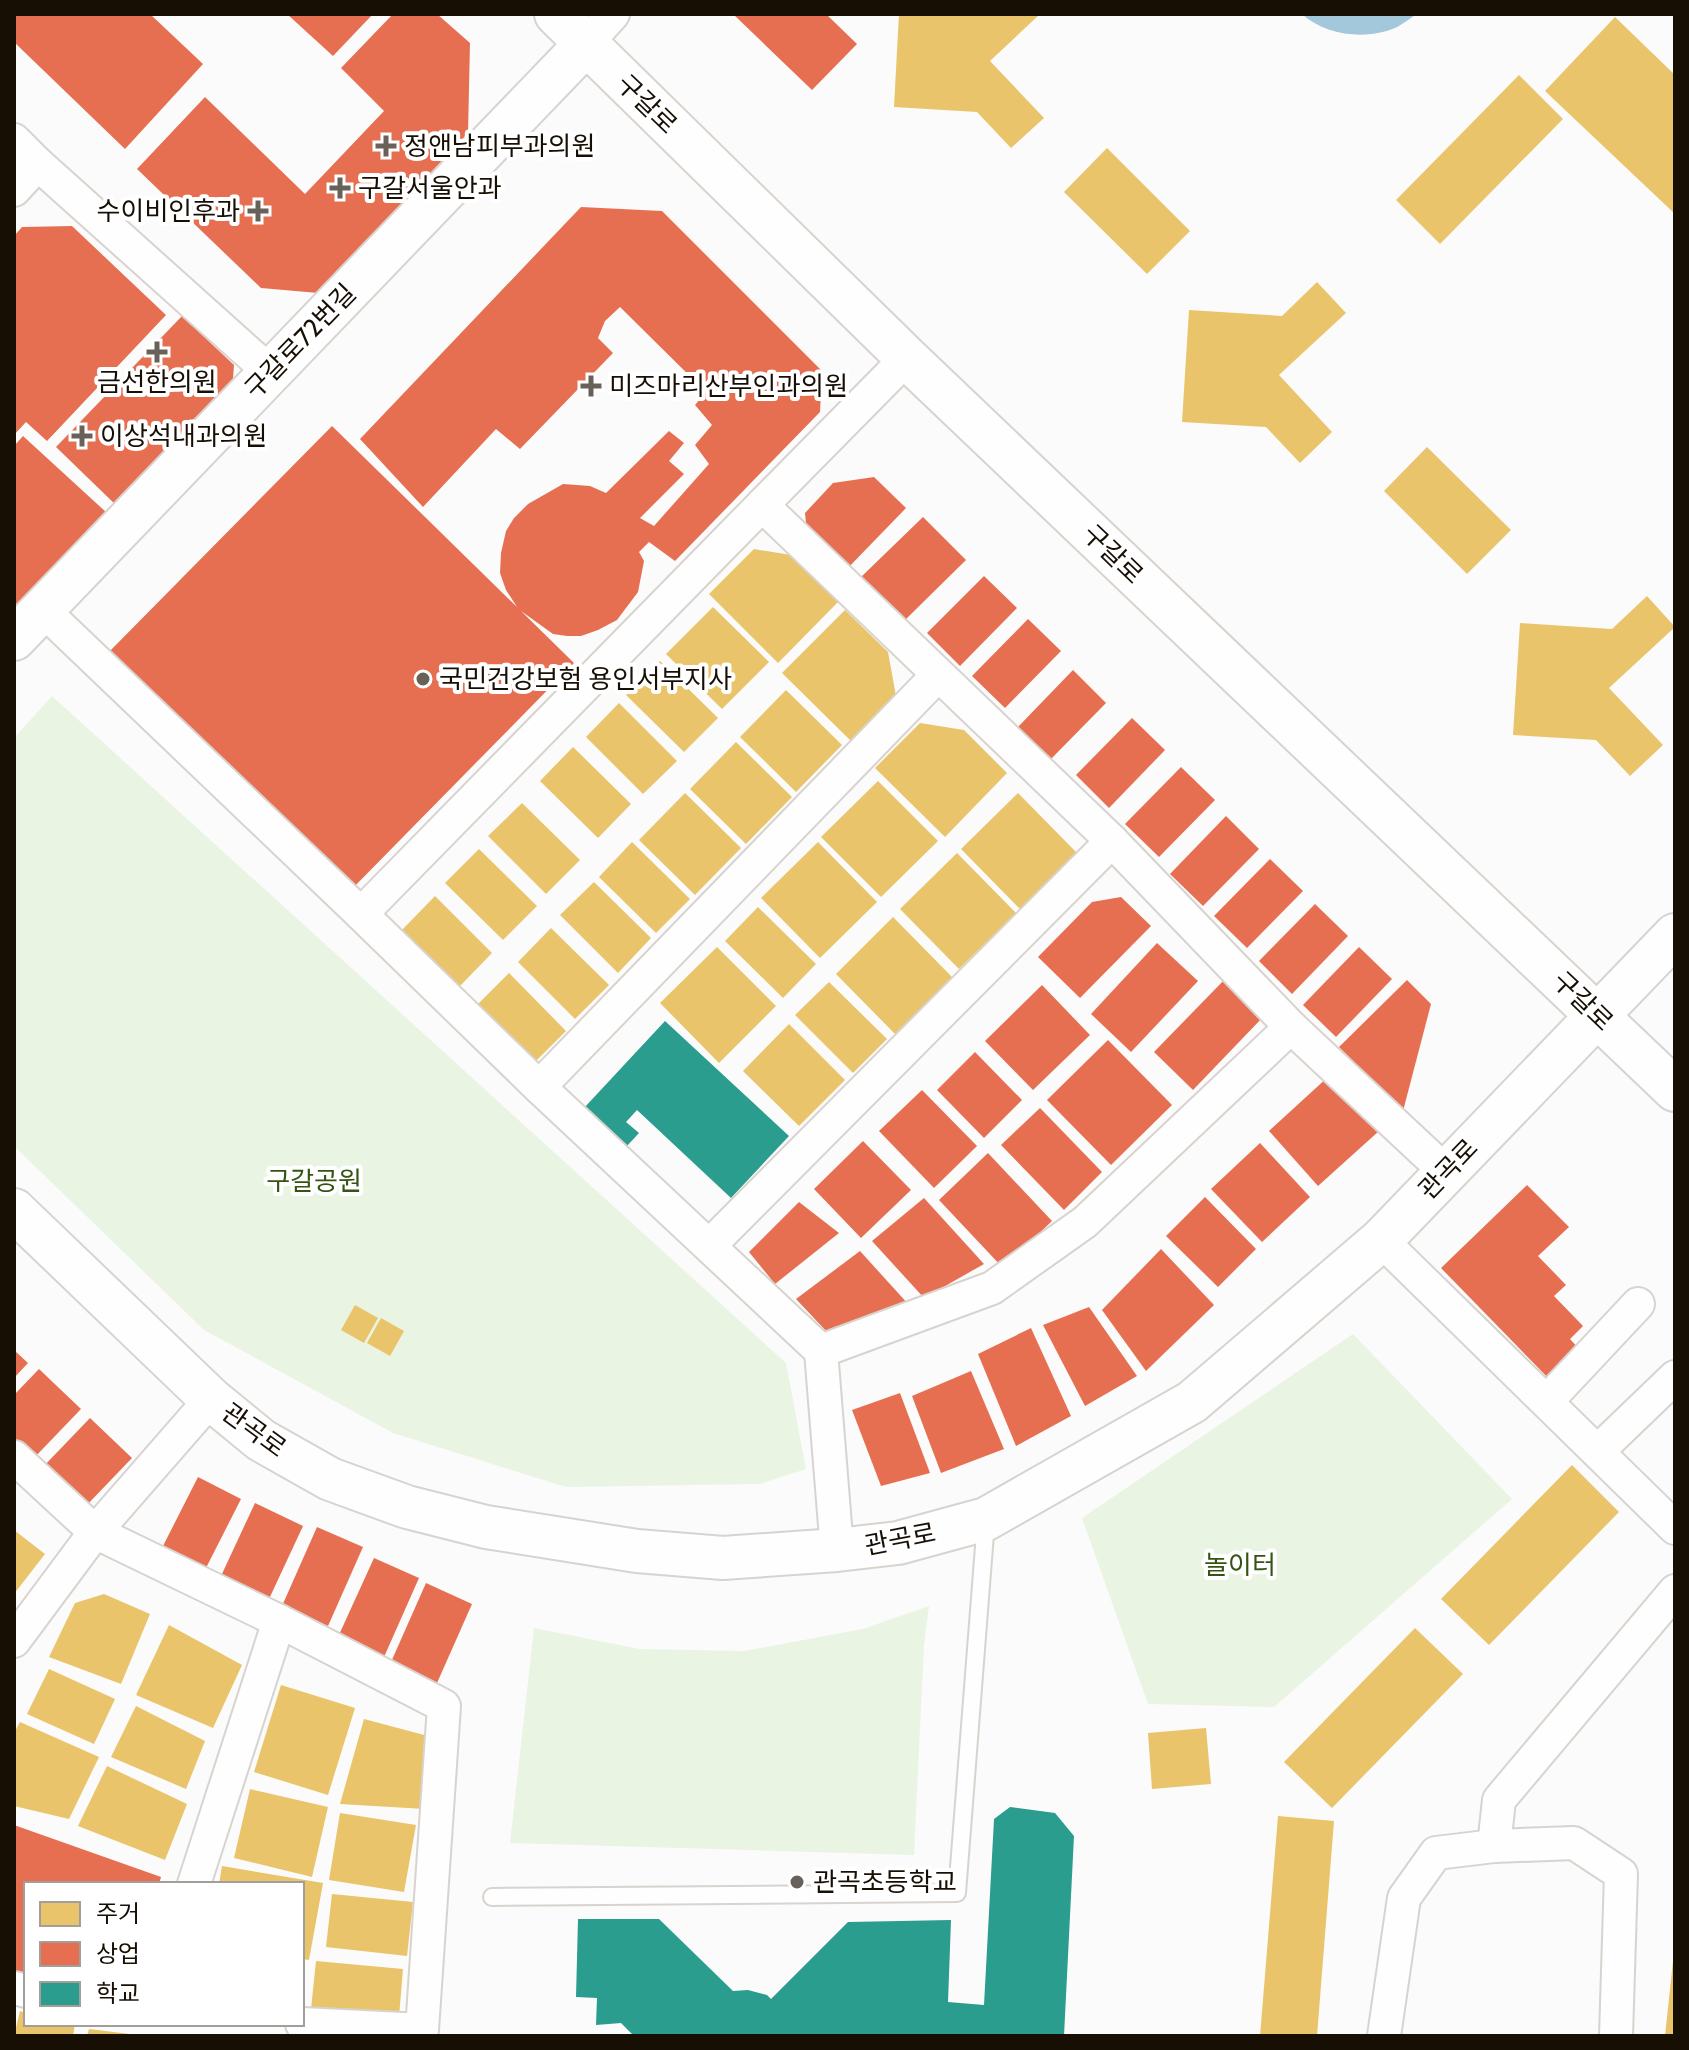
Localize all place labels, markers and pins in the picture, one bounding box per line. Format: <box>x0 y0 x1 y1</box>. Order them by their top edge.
place label: 정앤남피부과의원 <box>404 130 595 162</box>
marker: 정앤남피부과의원 <box>375 135 397 157</box>
place label: 구갈서울안과 <box>358 172 502 204</box>
marker: 구갈서울안과 <box>329 177 351 199</box>
place label: 수이비인후과 <box>96 195 240 227</box>
marker: 수이비인후과 <box>247 200 269 222</box>
marker: 금선한의원 <box>146 341 168 363</box>
place label: 금선한의원 <box>97 366 217 398</box>
place label: 미즈마리산부인과의원 <box>609 370 848 402</box>
marker: 미즈마리산부인과의원 <box>580 375 602 397</box>
place label: 이상석내과의원 <box>100 420 267 452</box>
marker: 이상석내과의원 <box>71 425 93 447</box>
place label: 국민건강보험 용인서부지사 <box>439 663 732 695</box>
marker: 국민건강보험 용인서부지사 <box>414 670 432 688</box>
place label: 관곡초등학교 <box>813 1866 957 1898</box>
marker: 관곡초등학교 <box>788 1873 806 1891</box>

